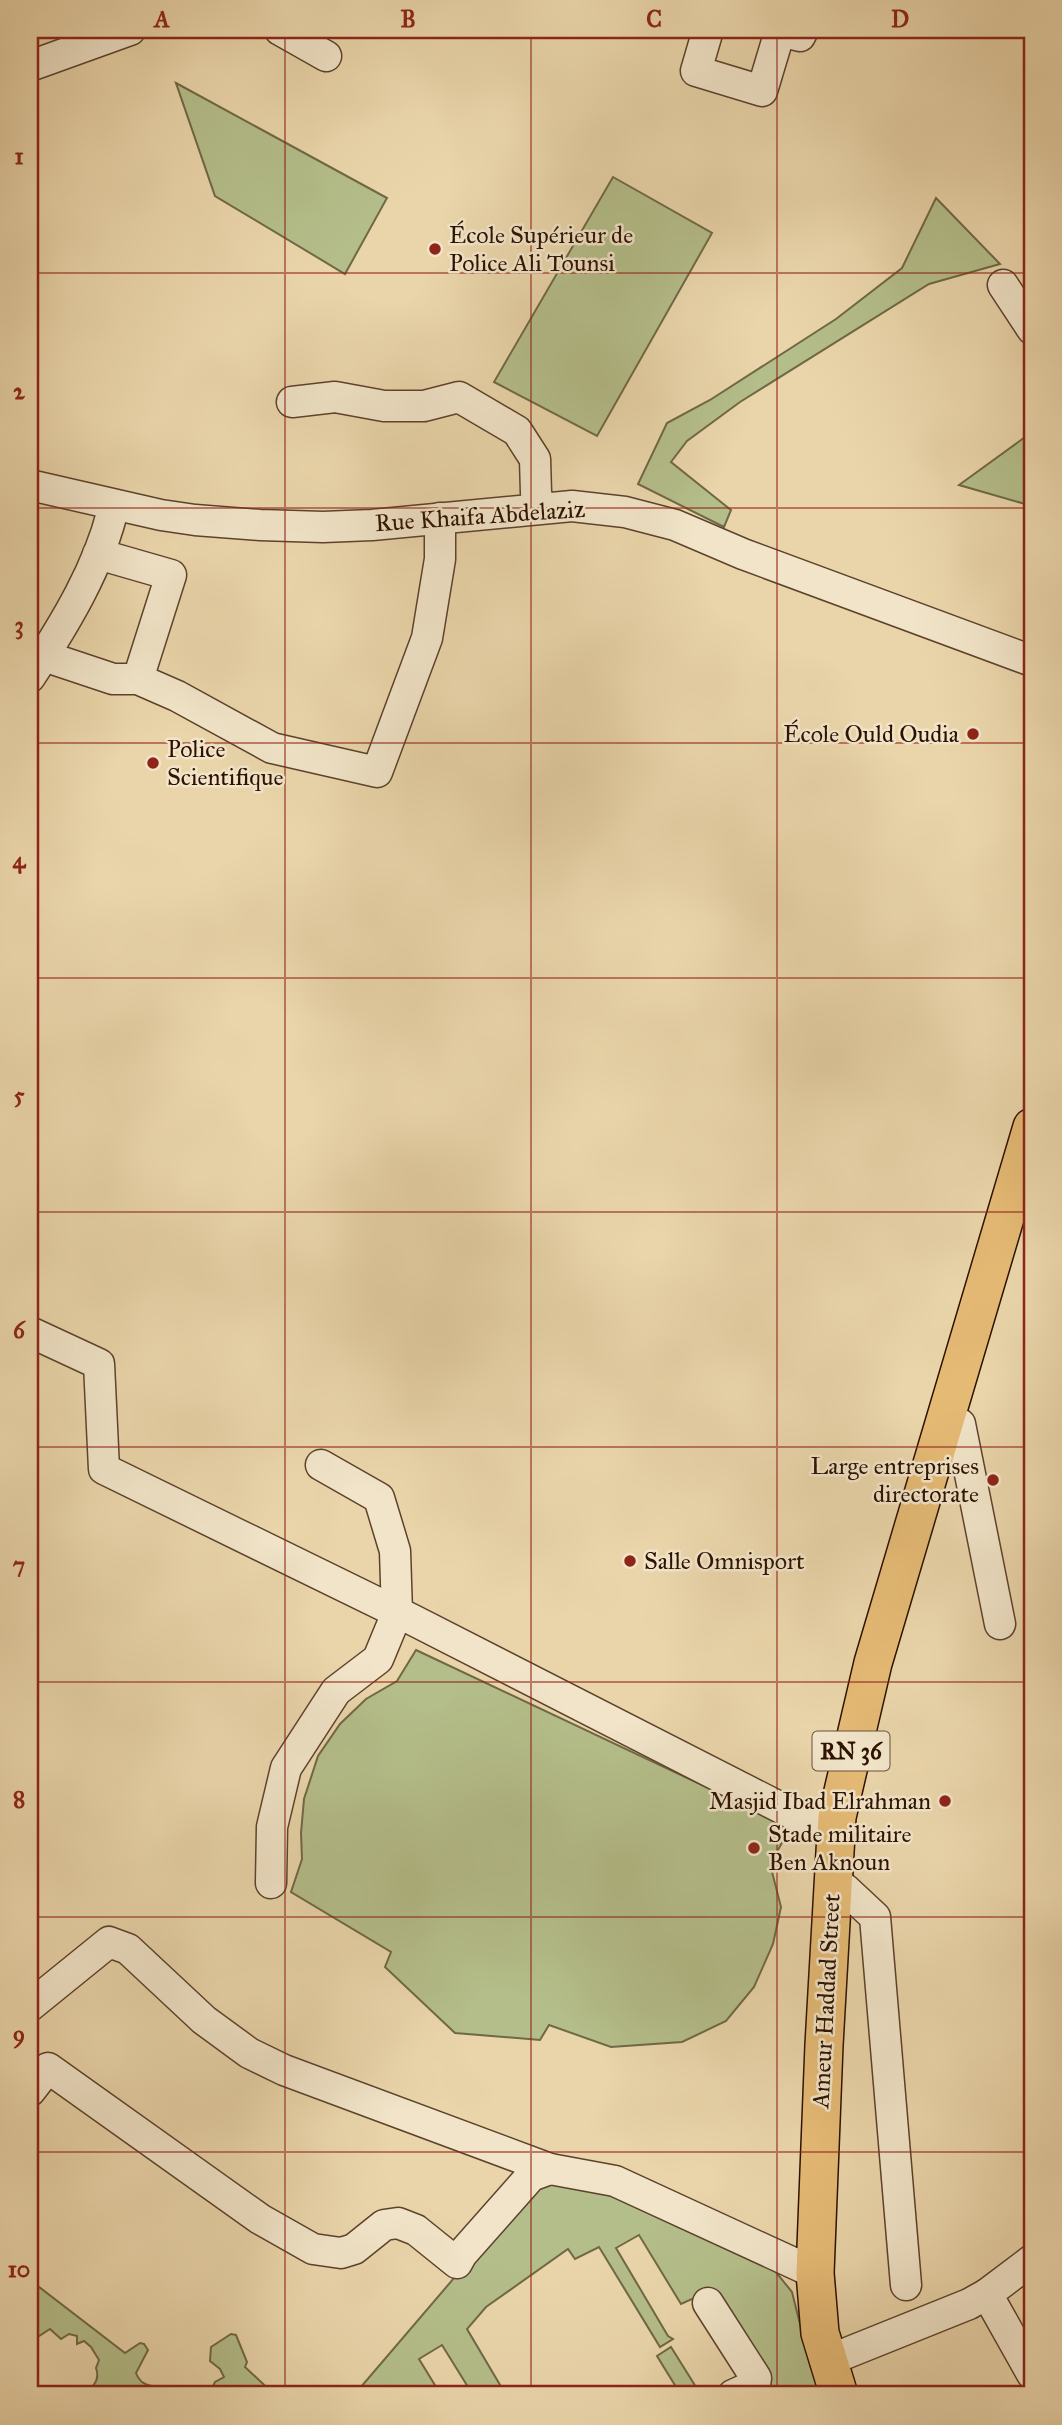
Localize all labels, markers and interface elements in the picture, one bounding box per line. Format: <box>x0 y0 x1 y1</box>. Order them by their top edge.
text: A <box>152 5 170 33</box>
text: B <box>400 5 416 33</box>
text: C <box>646 5 662 33</box>
text: D <box>891 5 909 33</box>
text: 1 <box>14 142 24 170</box>
place label: École Supérieur de Police Ali Tounsi <box>449 220 633 278</box>
marker: École Supérieur de Police Ali Tounsi <box>427 241 443 257</box>
text: 2 <box>13 377 25 405</box>
street label: Rue Khaifa Abdelaziz <box>374 494 586 538</box>
text: 3 <box>14 611 24 640</box>
place label: École Ould Oudia <box>783 719 960 749</box>
marker: École Ould Oudia <box>965 726 981 742</box>
place label: Police Scientifique <box>167 734 284 792</box>
marker: Police Scientifique <box>145 755 161 771</box>
text: 4 <box>13 846 27 874</box>
text: 5 <box>14 1081 25 1109</box>
text: 6 <box>13 1316 26 1344</box>
place label: Large entreprises directorate <box>811 1451 979 1509</box>
marker: Large entreprises directorate <box>985 1472 1001 1488</box>
place label: Salle Omnisport <box>644 1546 805 1576</box>
text: 7 <box>13 1551 25 1579</box>
marker: Salle Omnisport <box>622 1553 638 1569</box>
road number: RN 36 <box>812 1732 890 1770</box>
text: 8 <box>13 1785 25 1813</box>
place label: Masjid Ibad Elrahman <box>709 1786 931 1816</box>
marker: Masjid Ibad Elrahman <box>937 1793 953 1809</box>
place label: Stade militaire Ben Aknoun <box>768 1819 911 1877</box>
marker: Stade militaire Ben Aknoun <box>746 1840 762 1856</box>
street label: Ameur Haddad Street <box>805 1892 847 2110</box>
text: 9 <box>13 2020 25 2049</box>
text: 10 <box>8 2255 30 2283</box>

